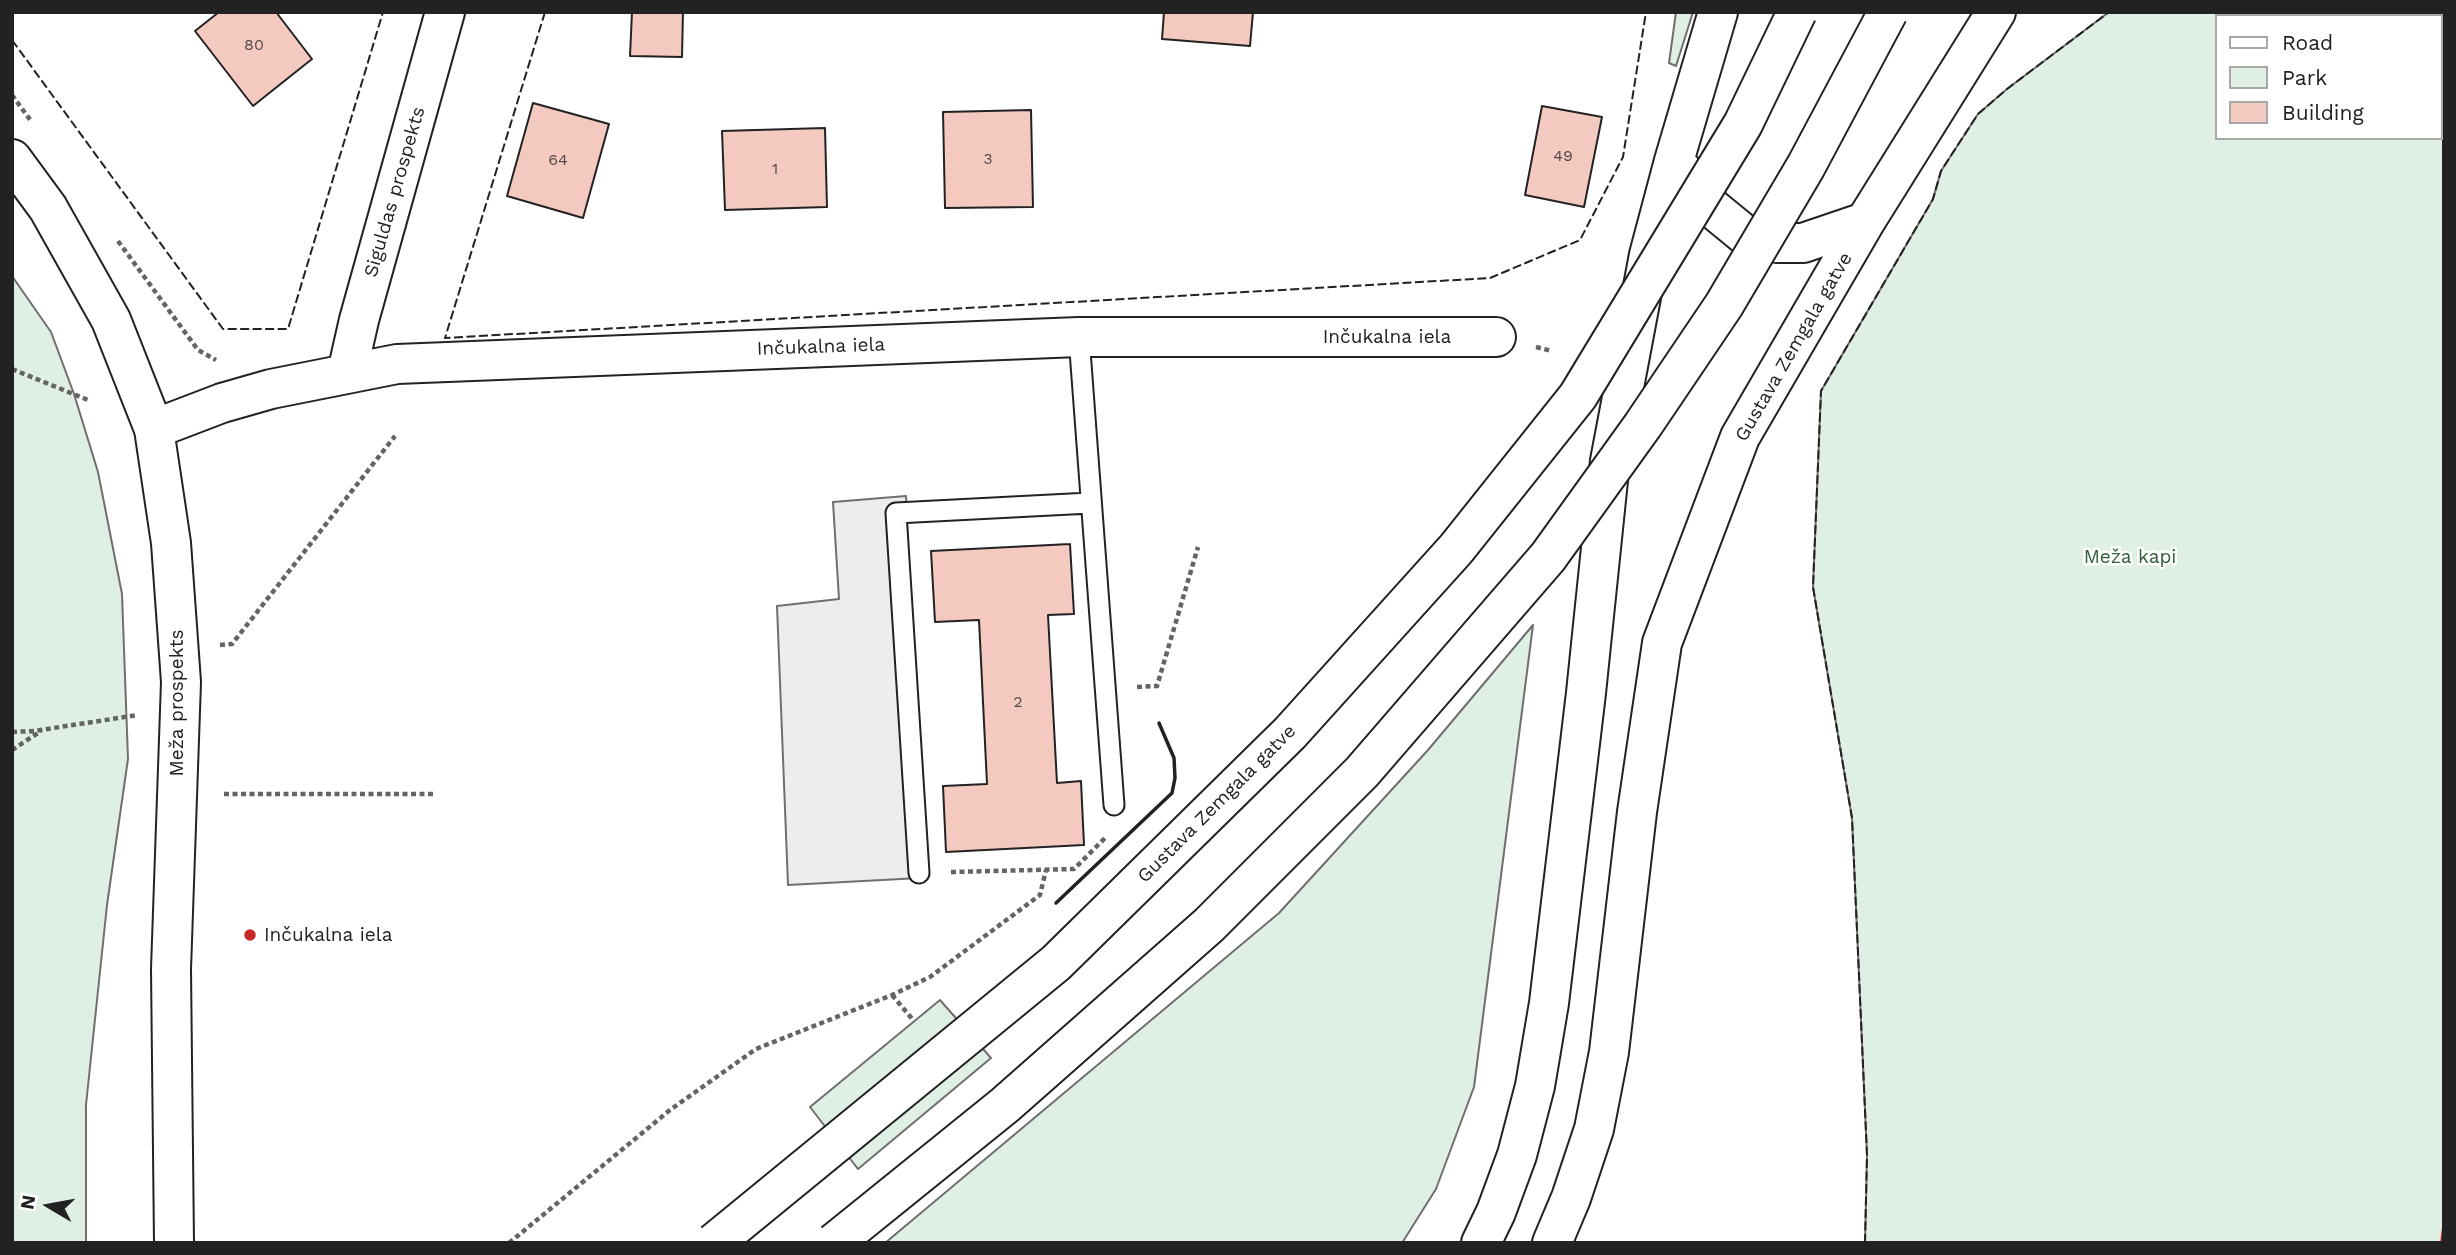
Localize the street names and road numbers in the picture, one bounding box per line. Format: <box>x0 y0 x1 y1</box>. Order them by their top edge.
street label: Siguldas prospekts <box>360 104 430 280</box>
street label: Gustava Zemgala gatve <box>1730 248 1858 446</box>
street label: Inčukalna iela <box>1323 326 1451 348</box>
street label: Inčukalna iela <box>756 333 886 361</box>
street label: Meža prospekts <box>166 630 188 776</box>
street label: Gustava Zemgala gatve <box>1133 720 1301 888</box>

